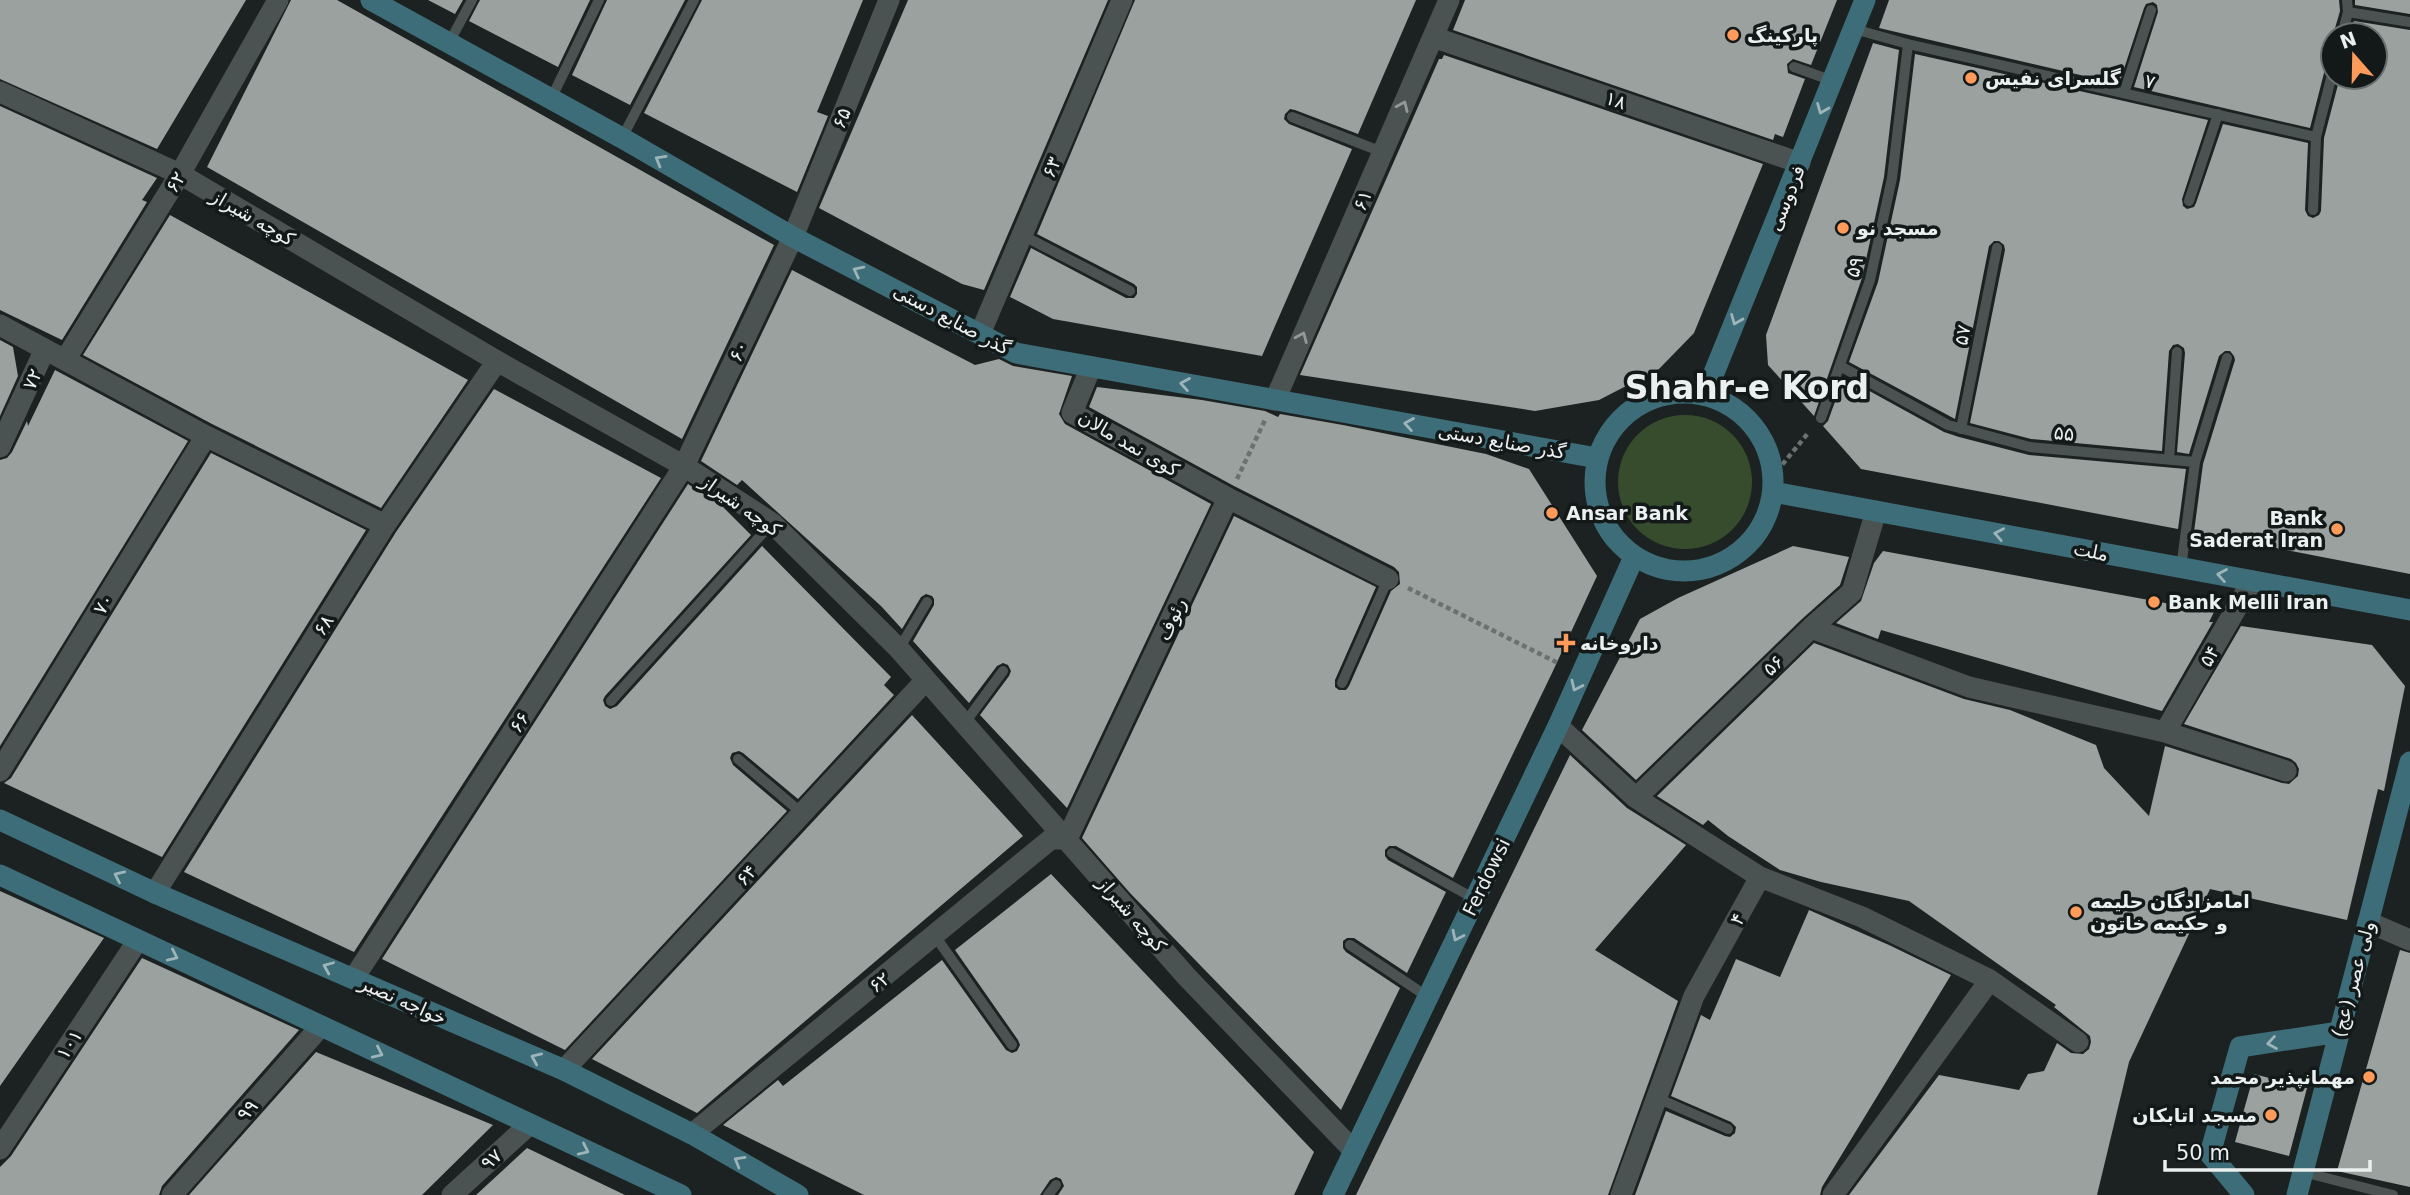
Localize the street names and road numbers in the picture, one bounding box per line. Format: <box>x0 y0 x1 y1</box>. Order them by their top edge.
street label: ۷ <box>2143 69 2157 93</box>
street label: ۱۸ <box>1603 86 1629 114</box>
street label: ۶۵ <box>827 104 855 132</box>
street label: ۶۳ <box>1037 153 1065 181</box>
street label: فردوسی <box>1763 162 1810 234</box>
street label: ۶۲ <box>160 168 190 196</box>
street label: کوچه شیراز <box>206 184 300 251</box>
street label: ۶۱ <box>1348 186 1376 214</box>
street label: ۵۹ <box>1841 254 1867 280</box>
street label: گذر صنایع دستی <box>889 279 1015 360</box>
street label: ۵۷ <box>1949 323 1975 347</box>
street label: ۶۰ <box>724 337 752 365</box>
street label: ۷۲ <box>18 365 46 393</box>
street label: کوی نمد مالان <box>1074 405 1184 482</box>
street label: گذر صنایع دستی <box>1436 419 1569 464</box>
street label: ۵۵ <box>2053 421 2075 445</box>
street label: کوچه شیراز <box>695 469 786 542</box>
street label: ملت <box>2072 537 2110 565</box>
street label: ۷۰ <box>88 590 118 618</box>
street label: رئوف <box>1152 594 1191 644</box>
street label: ۶۸ <box>308 611 338 639</box>
street label: ۵۴ <box>2194 642 2224 670</box>
street label: ۵۶ <box>1758 650 1788 680</box>
street label: ۶۶ <box>504 707 534 737</box>
street label: Ferdowsi <box>1458 835 1514 919</box>
street label: ۶۴ <box>731 860 761 890</box>
street label: کوچه شیراز <box>1092 871 1172 958</box>
street label: ۴ <box>1725 909 1749 929</box>
street label: ولی عصر (عج) <box>2327 918 2380 1040</box>
street label: ۶۲ <box>864 967 894 997</box>
street label: خواجه نصیر <box>355 971 450 1030</box>
street label: ۱۰۱ <box>51 1025 87 1063</box>
street label: ۹۹ <box>232 1095 262 1125</box>
street label: ۹۷ <box>476 1144 506 1174</box>

